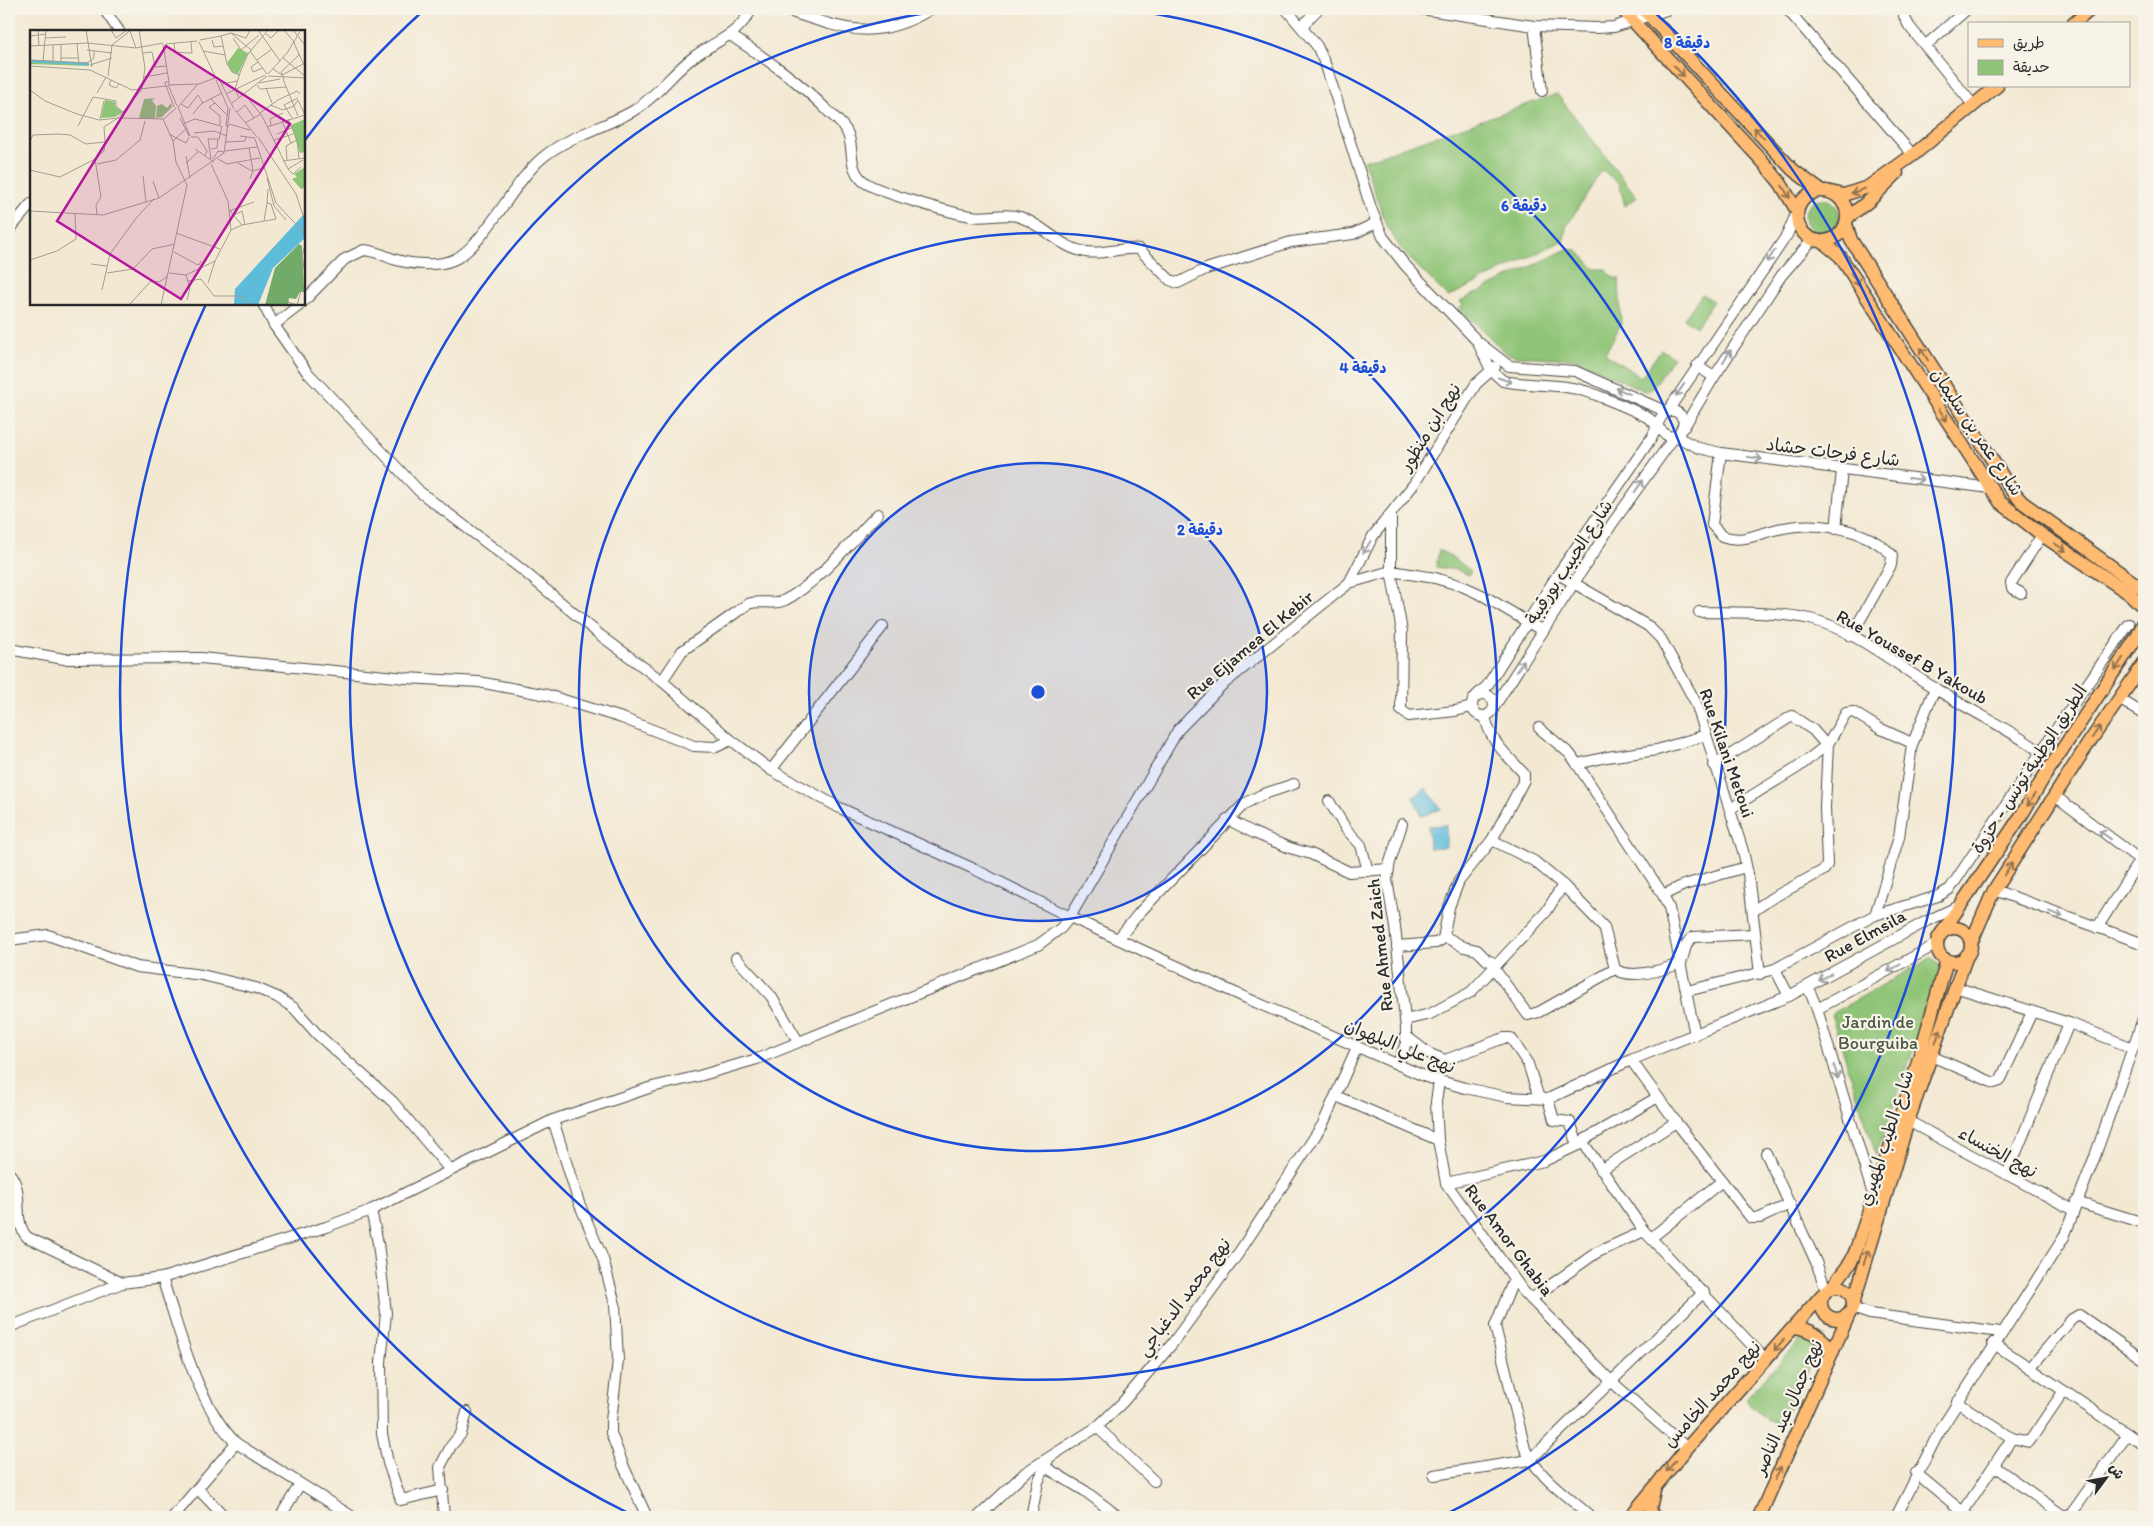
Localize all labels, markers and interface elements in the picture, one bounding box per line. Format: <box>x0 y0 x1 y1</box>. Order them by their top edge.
legend <box>1968 22 2130 88</box>
inset map <box>30 30 305 305</box>
text: 8 دقيقة <box>1664 34 1710 52</box>
text: طريق <box>2013 34 2045 52</box>
text: حديقة <box>2013 58 2050 76</box>
one-way arrow <box>1673 64 1685 77</box>
one-way arrow <box>1753 127 1765 140</box>
one-way arrow <box>1781 185 1791 199</box>
one-way arrow <box>1851 187 1867 196</box>
text: 6 دقيقة <box>1501 197 1547 215</box>
one-way arrow <box>1766 249 1776 263</box>
one-way arrow <box>1850 271 1860 285</box>
one-way arrow <box>1918 348 1928 362</box>
one-way arrow <box>1722 349 1733 363</box>
text: 4 دقيقة <box>1340 359 1387 377</box>
street label: شارع عمر بن سليمان <box>1925 364 2028 501</box>
one-way arrow <box>1497 376 1512 385</box>
street label: نهج ابن منظور <box>1393 379 1467 477</box>
one-way arrow <box>1675 383 1685 397</box>
one-way arrow <box>1616 386 1631 396</box>
one-way arrow <box>1937 408 1948 422</box>
street label: شارع فرحات حشاد <box>1765 433 1901 472</box>
one-way arrow <box>1747 454 1763 464</box>
one-way arrow <box>1908 474 1924 484</box>
one-way arrow <box>1634 480 1644 494</box>
street label: شارع الحبيب بورقيبة <box>1521 496 1618 629</box>
text: 2 دقيقة <box>1177 521 1223 539</box>
one-way arrow <box>1361 539 1371 553</box>
one-way arrow <box>2053 543 2067 553</box>
street label: Rue Ejjamea El Kebir <box>1182 585 1318 704</box>
street label: Rue Youssef B Yakoub <box>1832 605 1992 709</box>
one-way arrow <box>2114 656 2124 670</box>
one-way arrow <box>1515 659 1525 673</box>
street label: الطريق الوطنية تونس - حزوة <box>1966 680 2092 858</box>
centre of rings <box>1029 683 1047 701</box>
street label: Rue Kilani Metoui <box>1695 686 1759 820</box>
one-way arrow <box>2091 725 2101 739</box>
one-way arrow <box>2025 792 2035 806</box>
one-way arrow <box>2099 829 2112 840</box>
one-way arrow <box>2003 862 2013 876</box>
street label: Rue Ahmed Zaich <box>1362 877 1398 1013</box>
street label: Rue Elmsila <box>1820 904 1910 967</box>
one-way arrow <box>2048 910 2063 919</box>
one-way arrow <box>1887 963 1902 973</box>
one-way arrow <box>1818 973 1833 983</box>
park label: Jardin de Bourguiba <box>1838 1011 1918 1054</box>
street label: نهج علي البلهوان <box>1339 1014 1459 1083</box>
one-way arrow <box>1934 1028 1943 1044</box>
one-way arrow <box>1832 1064 1842 1080</box>
street label: شارع الطيب المهيري <box>1854 1067 1920 1209</box>
street label: نهج الخنساء <box>1954 1121 2041 1184</box>
street label: Rue Amor Ghabia <box>1460 1180 1559 1301</box>
street label: نهج محمد الدغباجي <box>1132 1234 1240 1363</box>
one-way arrow <box>1862 1250 1871 1265</box>
street label: نهج محمد الخامس <box>1658 1336 1766 1453</box>
street label: نهج جمال عبد الناصر <box>1748 1336 1829 1480</box>
one-way arrow <box>1773 1338 1785 1351</box>
north arrow <box>2080 1454 2130 1504</box>
one-way arrow <box>1666 1460 1677 1473</box>
text: ش <box>2105 1460 2128 1482</box>
one-way arrow <box>1774 1466 1784 1481</box>

